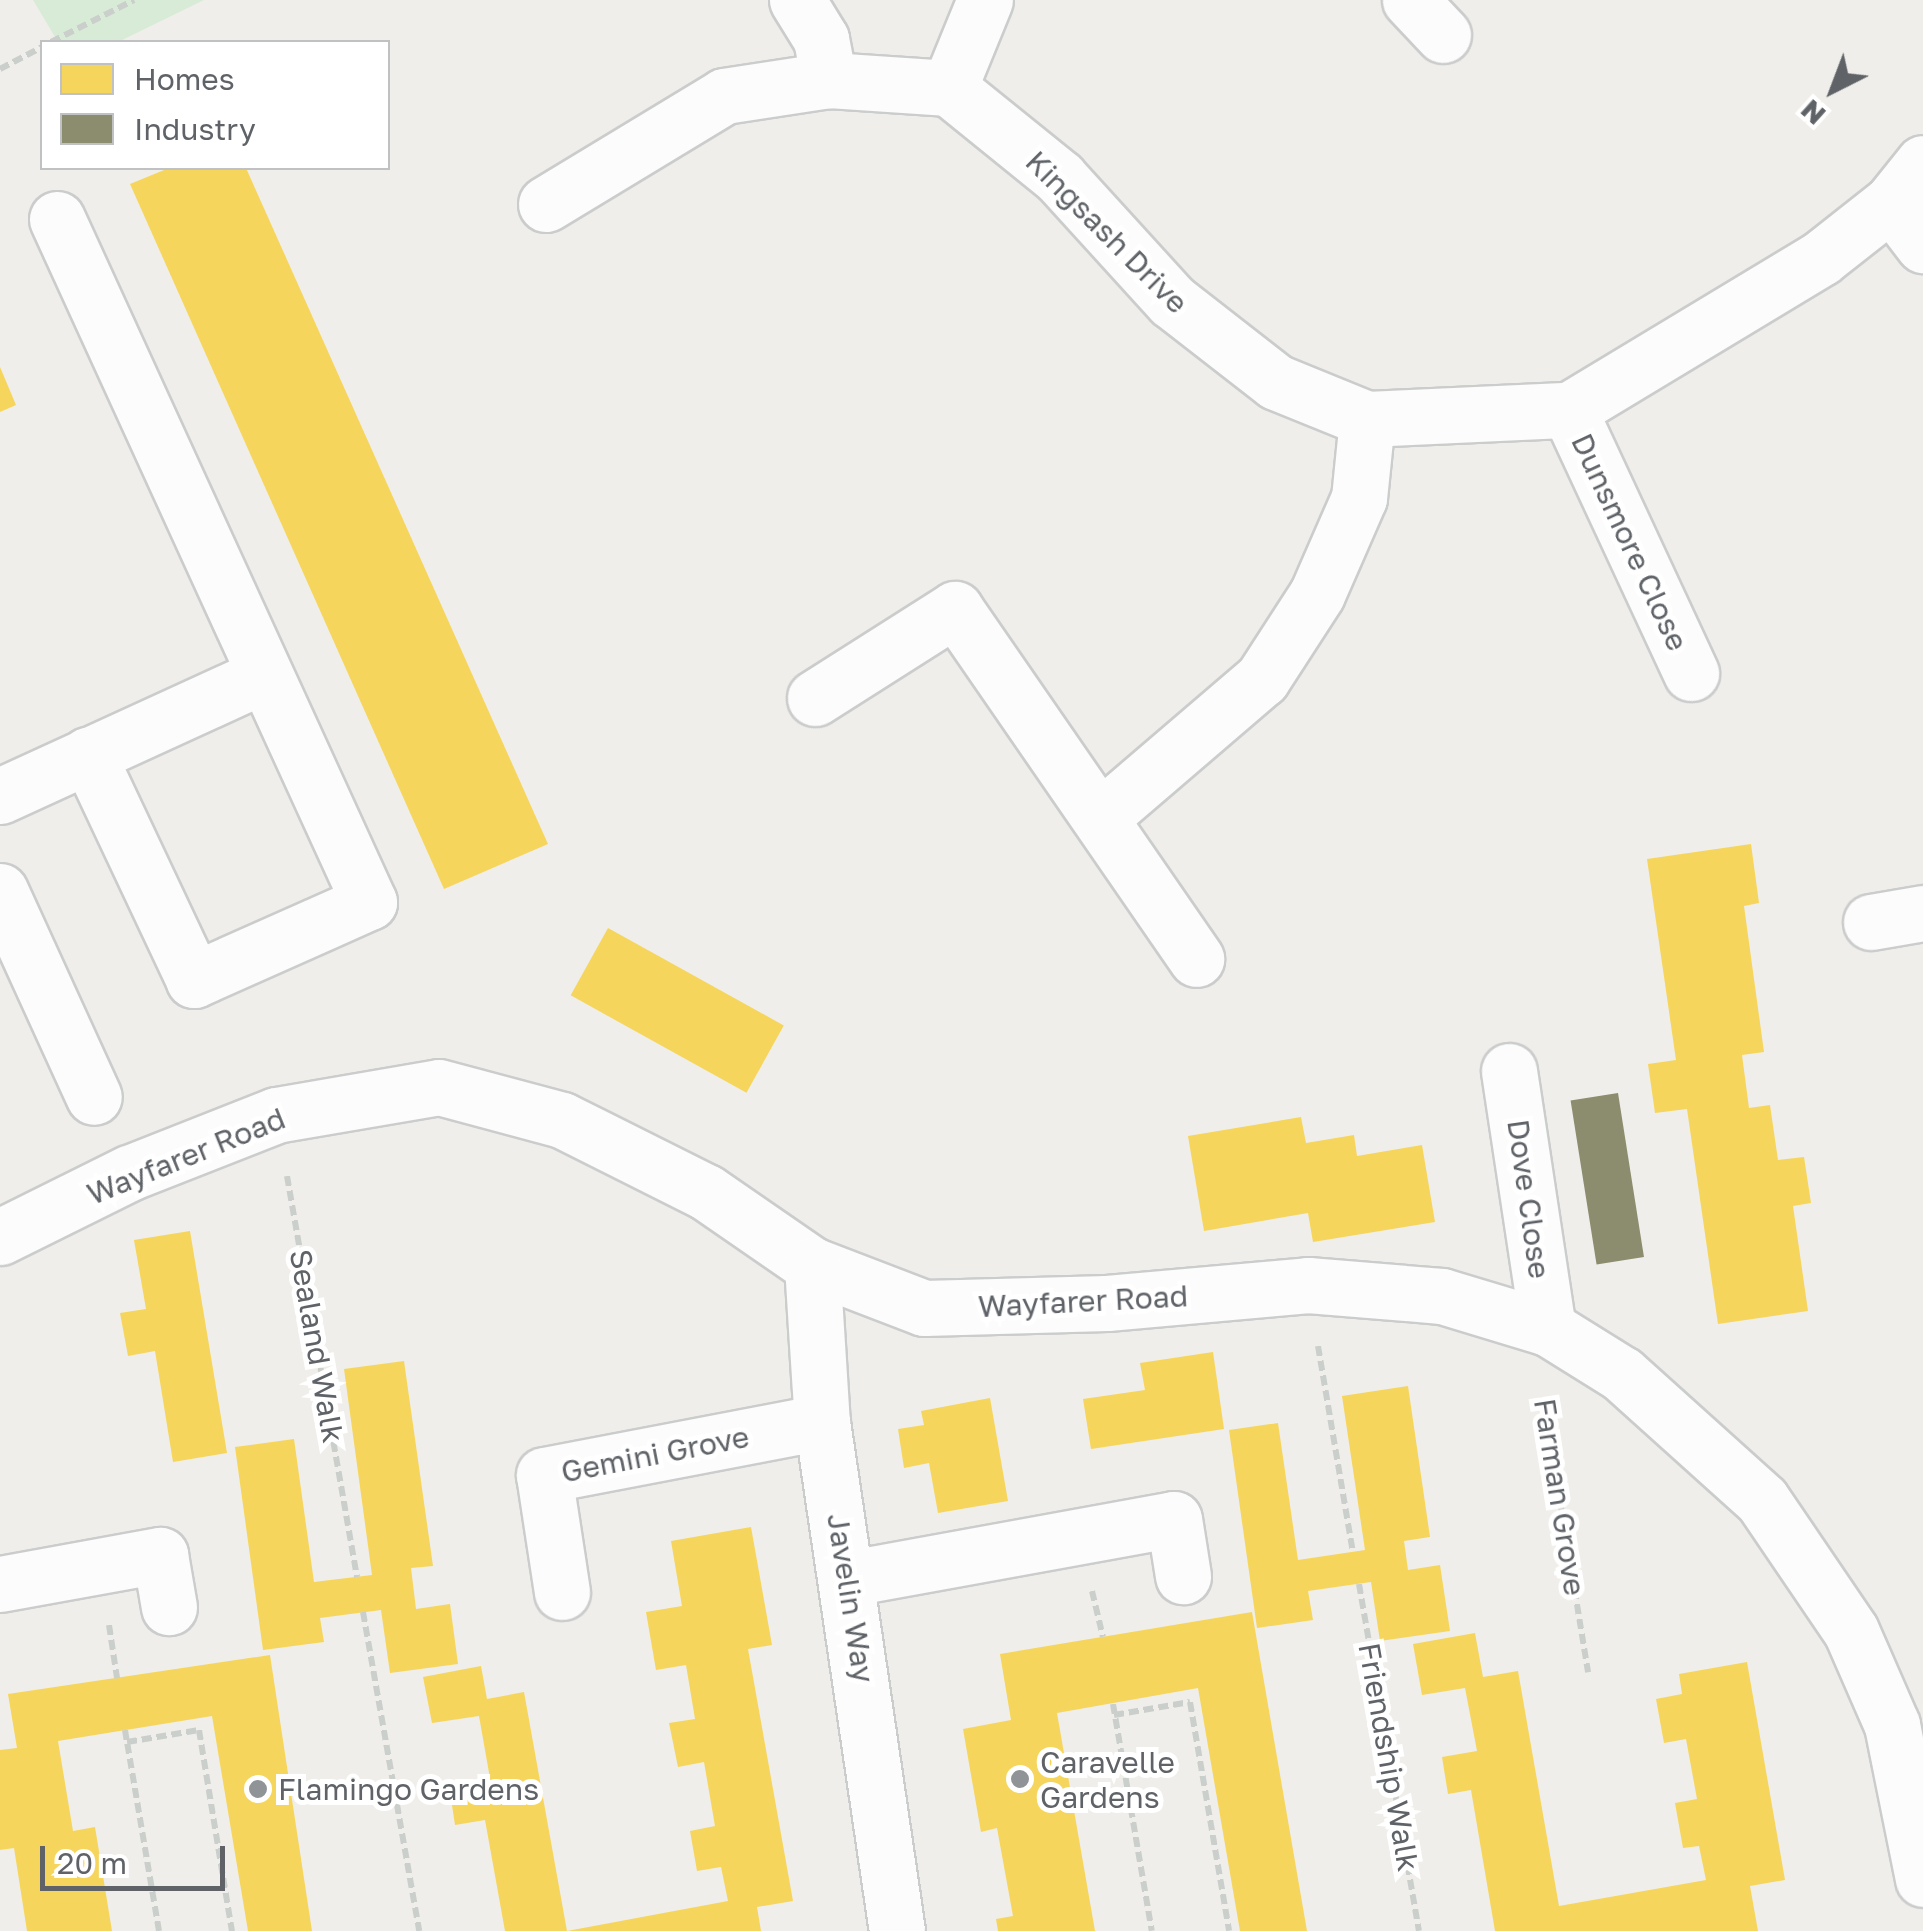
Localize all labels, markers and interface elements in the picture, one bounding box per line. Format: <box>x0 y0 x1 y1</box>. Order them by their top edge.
legend <box>40 40 390 170</box>
north arrow <box>1783 40 1883 140</box>
text: Homes <box>134 61 235 97</box>
text: N <box>1794 93 1832 132</box>
text: Industry <box>134 111 256 147</box>
street label: Kingsash Drive <box>1018 143 1196 321</box>
street label: Dunsmore Close <box>1564 428 1696 656</box>
street label: Wayfarer Road <box>82 1100 290 1212</box>
street label: Dove Close <box>1500 1117 1558 1281</box>
street label: Sealand Walk <box>282 1247 352 1445</box>
street label: Wayfarer Road <box>977 1278 1189 1324</box>
street label: Farman Grove <box>1527 1396 1593 1598</box>
street label: Gemini Grove <box>558 1418 752 1490</box>
street label: Javelin Way <box>820 1511 882 1685</box>
street label: Friendship Walk <box>1351 1640 1427 1874</box>
place label: Caravelle Gardens <box>1040 1744 1175 1814</box>
marker: Caravelle Gardens <box>1009 1768 1031 1790</box>
place label: Flamingo Gardens <box>278 1771 539 1807</box>
marker: Flamingo Gardens <box>247 1778 269 1800</box>
scale bar <box>45 1826 230 1888</box>
text: 20 m <box>57 1845 127 1881</box>

